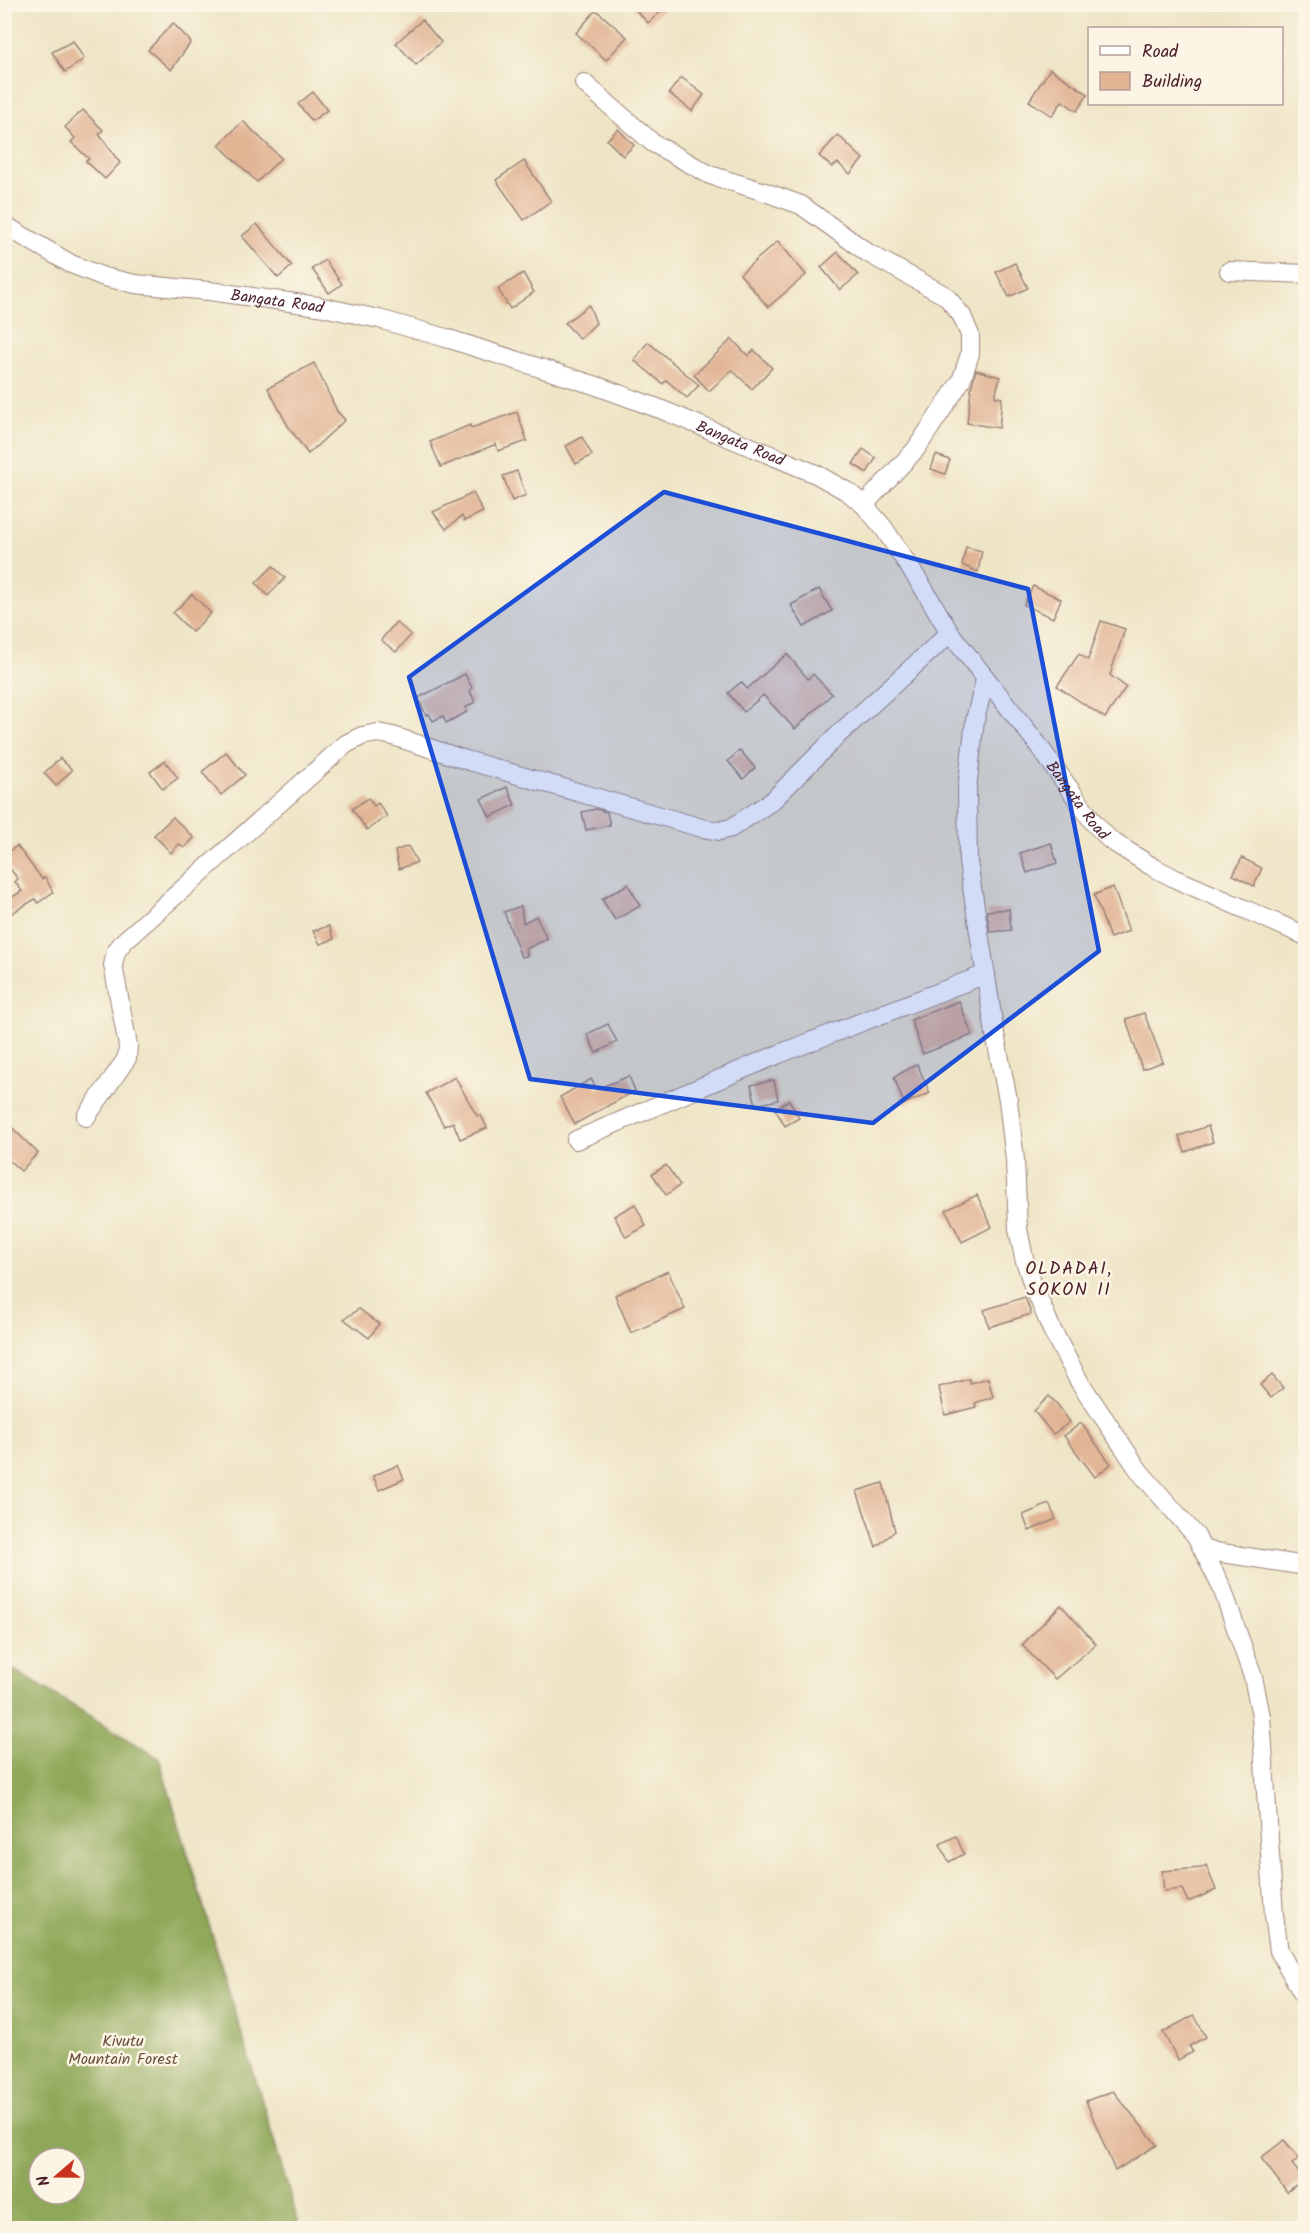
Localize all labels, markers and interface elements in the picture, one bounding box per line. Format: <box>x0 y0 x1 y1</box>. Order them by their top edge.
legend <box>1088 27 1283 105</box>
text: Road <box>1142 38 1179 67</box>
text: Building <box>1142 68 1202 97</box>
street label: Bangata Road <box>229 283 327 321</box>
street label: Bangata Road <box>692 414 789 474</box>
street label: Bangata Road <box>1039 756 1116 847</box>
district label: OLDADAI, SOKON II <box>1025 1255 1113 1305</box>
park label: Kivutu Mountain Forest <box>68 2029 179 2072</box>
north arrow <box>27 2146 87 2206</box>
text: N <box>31 2172 58 2190</box>

